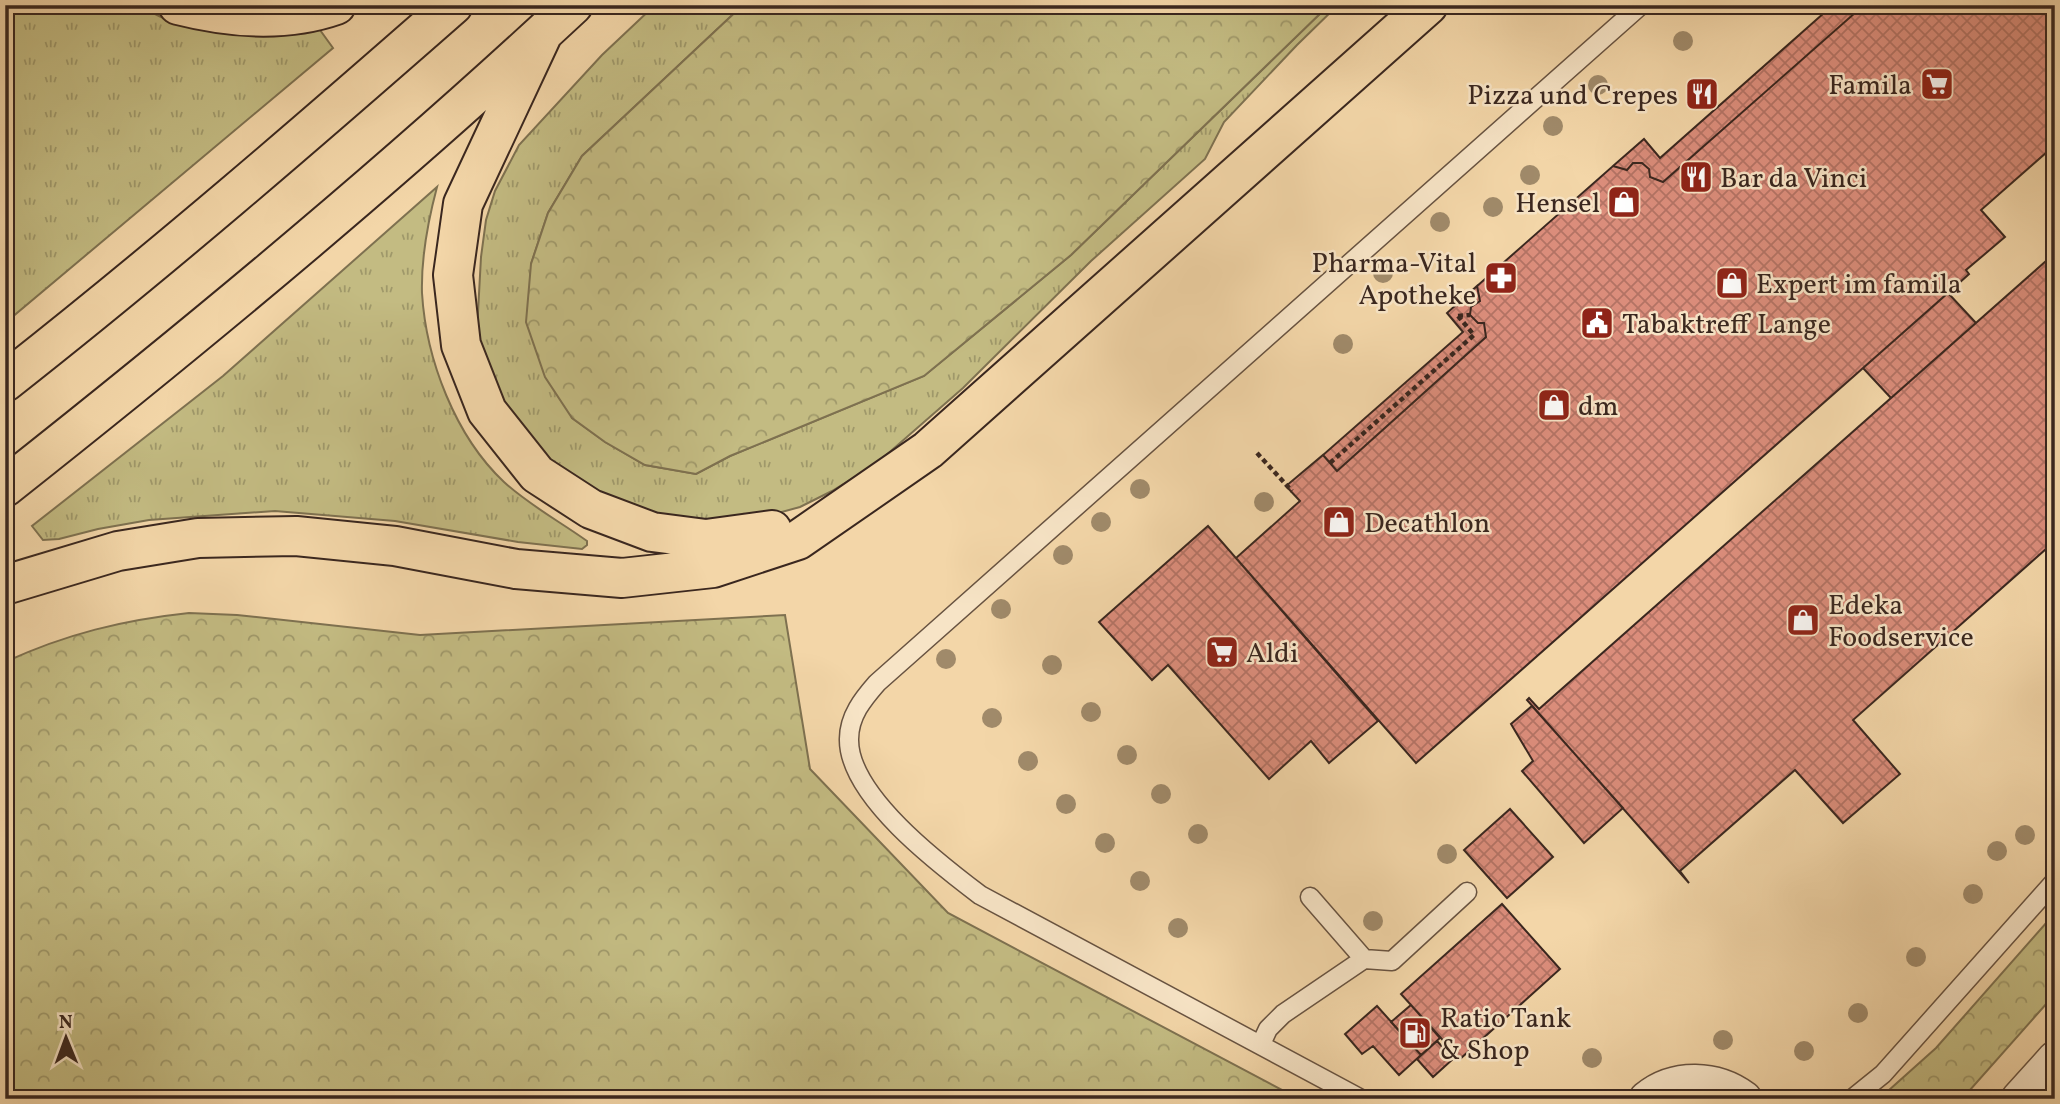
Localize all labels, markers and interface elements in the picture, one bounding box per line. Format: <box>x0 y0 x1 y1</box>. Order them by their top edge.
supermarket icon: Famila <box>1918 65 1956 103</box>
place label: Famila <box>1828 67 1912 106</box>
restaurant icon: Pizza und Crepes <box>1683 75 1721 113</box>
place label: Pizza und Crepes <box>1467 77 1678 116</box>
restaurant icon: Bar da Vinci <box>1677 158 1715 196</box>
place label: Bar da Vinci <box>1720 160 1867 199</box>
shop icon: Hensel <box>1605 183 1643 221</box>
place label: Hensel <box>1515 185 1600 224</box>
place label: Pharma-Vital Apotheke <box>1312 245 1476 316</box>
pharmacy icon: Pharma-Vital Apotheke <box>1482 259 1520 297</box>
shop icon: Expert im famila <box>1713 264 1751 302</box>
place label: Expert im famila <box>1756 266 1962 305</box>
public building icon: Tabaktreff Lange <box>1578 304 1616 342</box>
place label: Tabaktreff Lange <box>1622 306 1831 345</box>
shop icon: dm <box>1535 386 1573 424</box>
place label: dm <box>1578 388 1619 427</box>
shop icon: Decathlon <box>1320 503 1358 541</box>
place label: Decathlon <box>1364 505 1490 544</box>
place label: Edeka Foodservice <box>1828 587 1974 658</box>
shop icon: Edeka Foodservice <box>1784 601 1822 639</box>
supermarket icon: Aldi <box>1203 633 1241 671</box>
place label: Aldi <box>1246 635 1298 674</box>
place label: Ratio Tank & Shop <box>1440 1000 1571 1071</box>
north arrow <box>32 1002 102 1072</box>
text: N <box>59 1010 73 1036</box>
fuel station icon: Ratio Tank & Shop <box>1396 1014 1434 1052</box>

